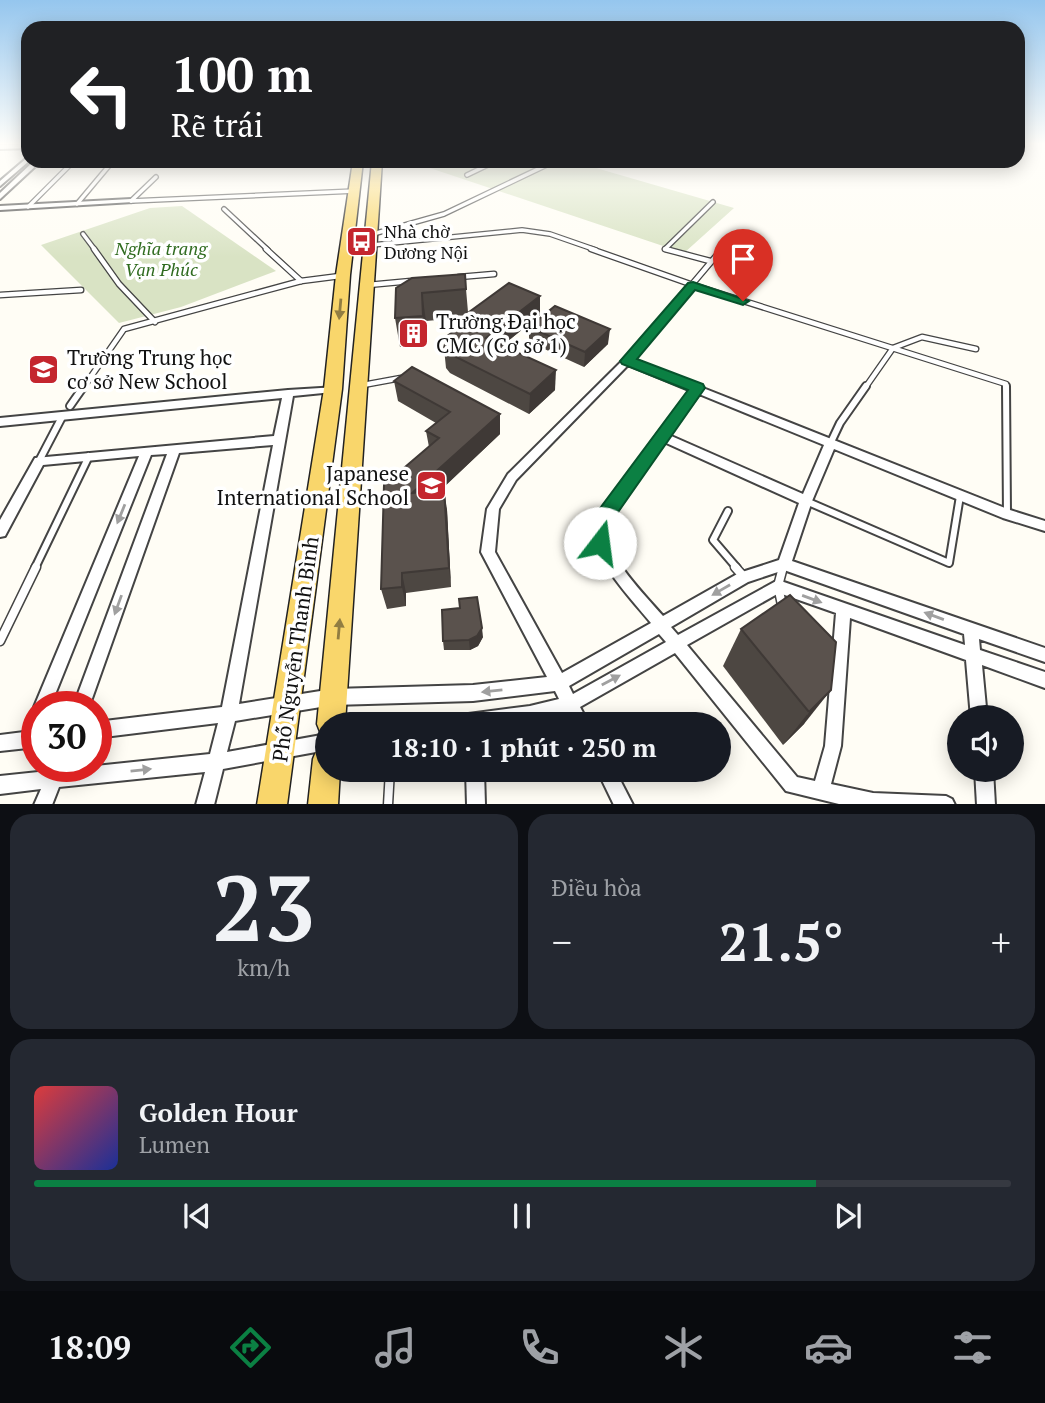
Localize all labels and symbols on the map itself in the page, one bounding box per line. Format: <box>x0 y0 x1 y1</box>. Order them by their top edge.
place label: Nhà chờ Dương Nội <box>384 219 468 264</box>
bus stop icon: Nhà chờ Dương Nội <box>344 224 378 258</box>
pin <box>713 229 773 301</box>
park label: Nghĩa trang Vạn Phúc <box>114 236 208 281</box>
one-way arrow <box>334 298 345 320</box>
place label: Trường Đại học CMC (Cơ sở 1) <box>436 307 576 359</box>
building icon: Trường Đại học CMC (Cơ sở 1) <box>396 316 430 350</box>
place label: Trường Trung học cơ sở New School <box>67 343 232 395</box>
school or university icon: Trường Trung học cơ sở New School <box>27 352 61 386</box>
place label: Japanese International School <box>216 459 409 511</box>
school or university icon: Japanese International School <box>415 468 449 502</box>
one-way arrow <box>116 504 127 525</box>
position arrow <box>563 506 637 580</box>
street label: Phố Nguyễn Thanh Bình <box>265 534 325 764</box>
one-way arrow <box>712 584 731 596</box>
one-way arrow <box>801 593 822 604</box>
one-way arrow <box>112 595 123 616</box>
one-way arrow <box>924 610 945 621</box>
one-way arrow <box>334 618 345 640</box>
one-way arrow <box>601 674 621 686</box>
one-way arrow <box>481 685 503 696</box>
speed limit sign: 30 <box>21 691 112 782</box>
one-way arrow <box>130 764 152 775</box>

